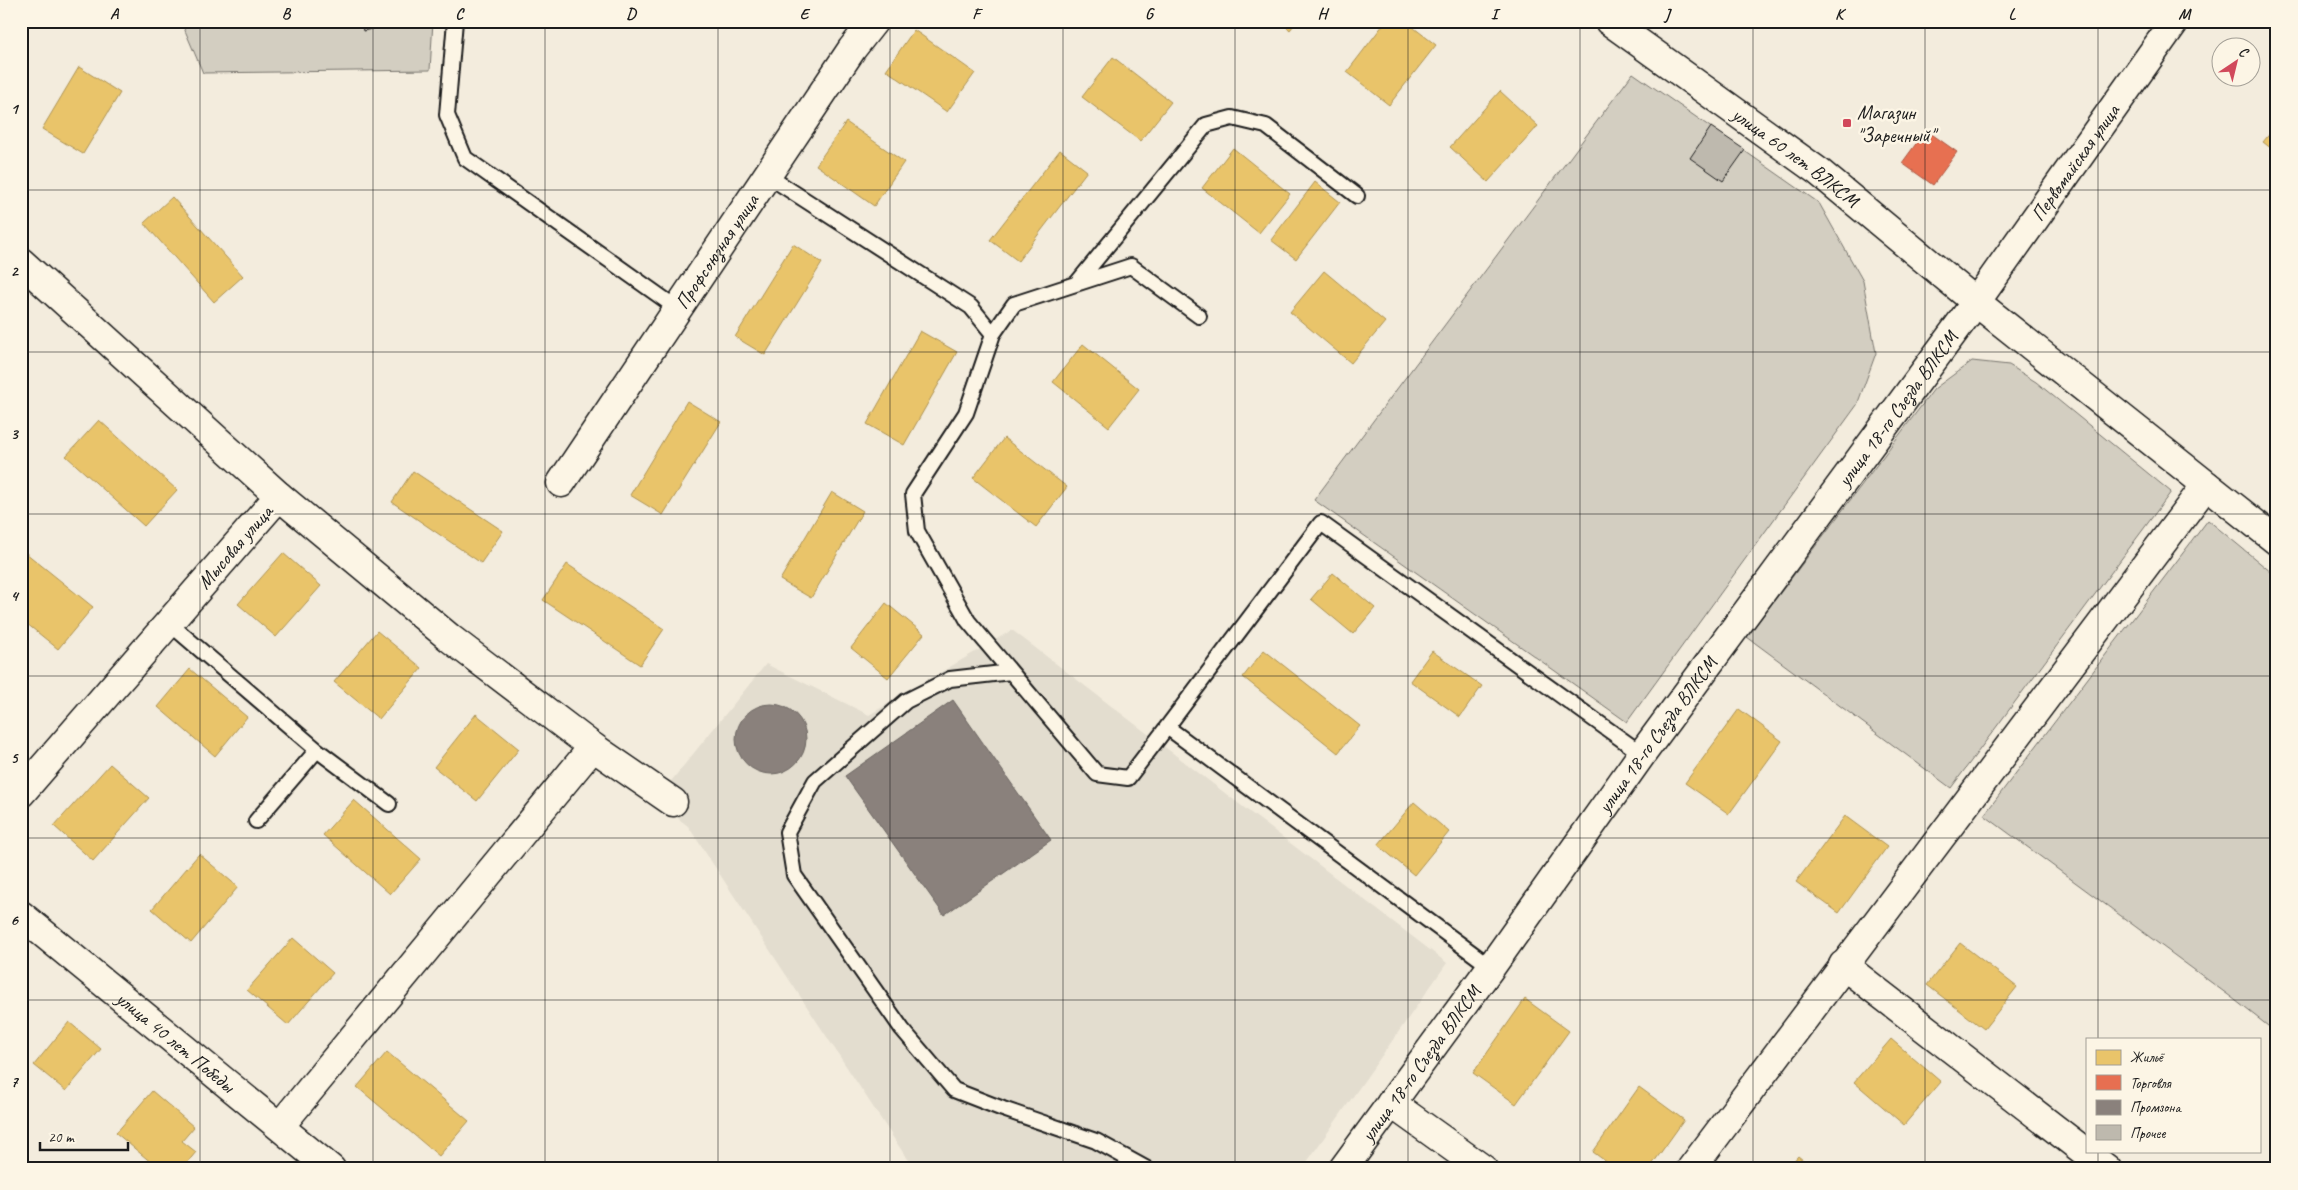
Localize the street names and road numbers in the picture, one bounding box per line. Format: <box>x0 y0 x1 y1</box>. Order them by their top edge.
street label: Первомайская улица <box>2025 98 2126 226</box>
street label: улица 60 лет ВЛКСМ <box>1727 101 1865 213</box>
street label: Профсоюзная улица <box>669 187 765 313</box>
street label: улица 18-го Съезда ВЛКСМ <box>1831 324 1964 492</box>
street label: Мысовая улица <box>192 499 279 594</box>
street label: улица 18-го Съезда ВЛКСМ <box>1591 650 1723 819</box>
street label: улица 18-го Съезда ВЛКСМ <box>1354 979 1487 1147</box>
street label: улица 40 лет Победы <box>111 985 241 1099</box>

